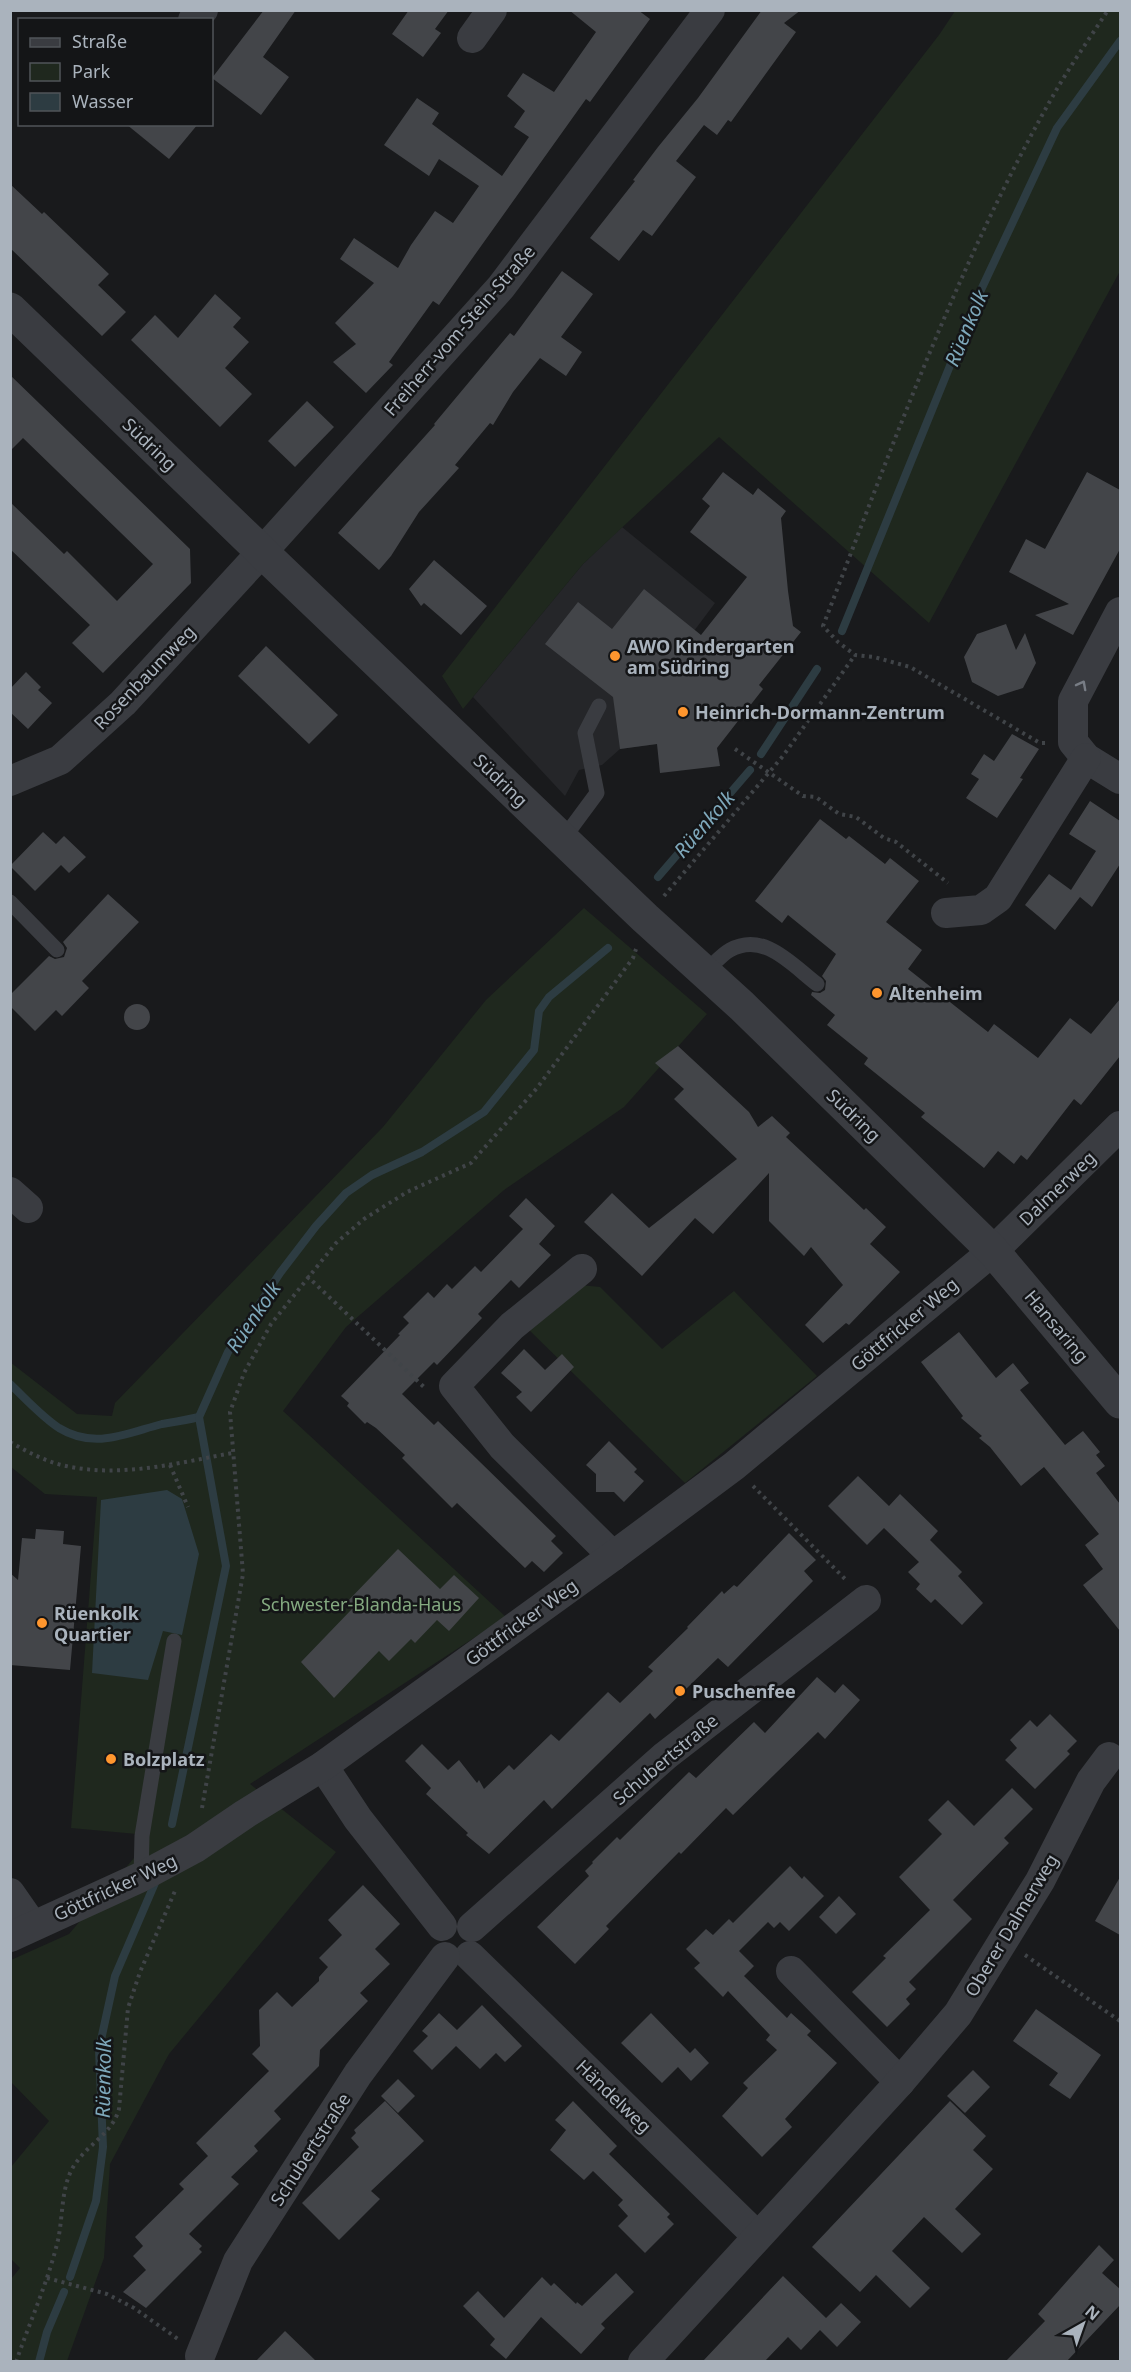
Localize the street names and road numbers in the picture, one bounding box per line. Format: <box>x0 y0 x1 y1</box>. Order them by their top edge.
street label: Freiherr-vom-Stein-Straße <box>378 239 540 421</box>
street label: Südring <box>118 412 182 476</box>
street label: Rosenbaumweg <box>88 620 200 734</box>
street label: Südring <box>469 748 533 812</box>
street label: Südring <box>822 1083 886 1147</box>
street label: Dalmerweg <box>1014 1145 1100 1231</box>
street label: Göttfricker Weg <box>845 1272 963 1376</box>
street label: Hansaring <box>1020 1285 1094 1367</box>
street label: Göttfricker Weg <box>460 1573 582 1671</box>
street label: Schubertstraße <box>608 1708 722 1810</box>
street label: Göttfricker Weg <box>49 1848 181 1926</box>
street label: Oberer Dalmerweg <box>959 1849 1063 2001</box>
street label: Händelweg <box>571 2054 657 2138</box>
street label: Schubertstraße <box>265 2088 355 2210</box>

